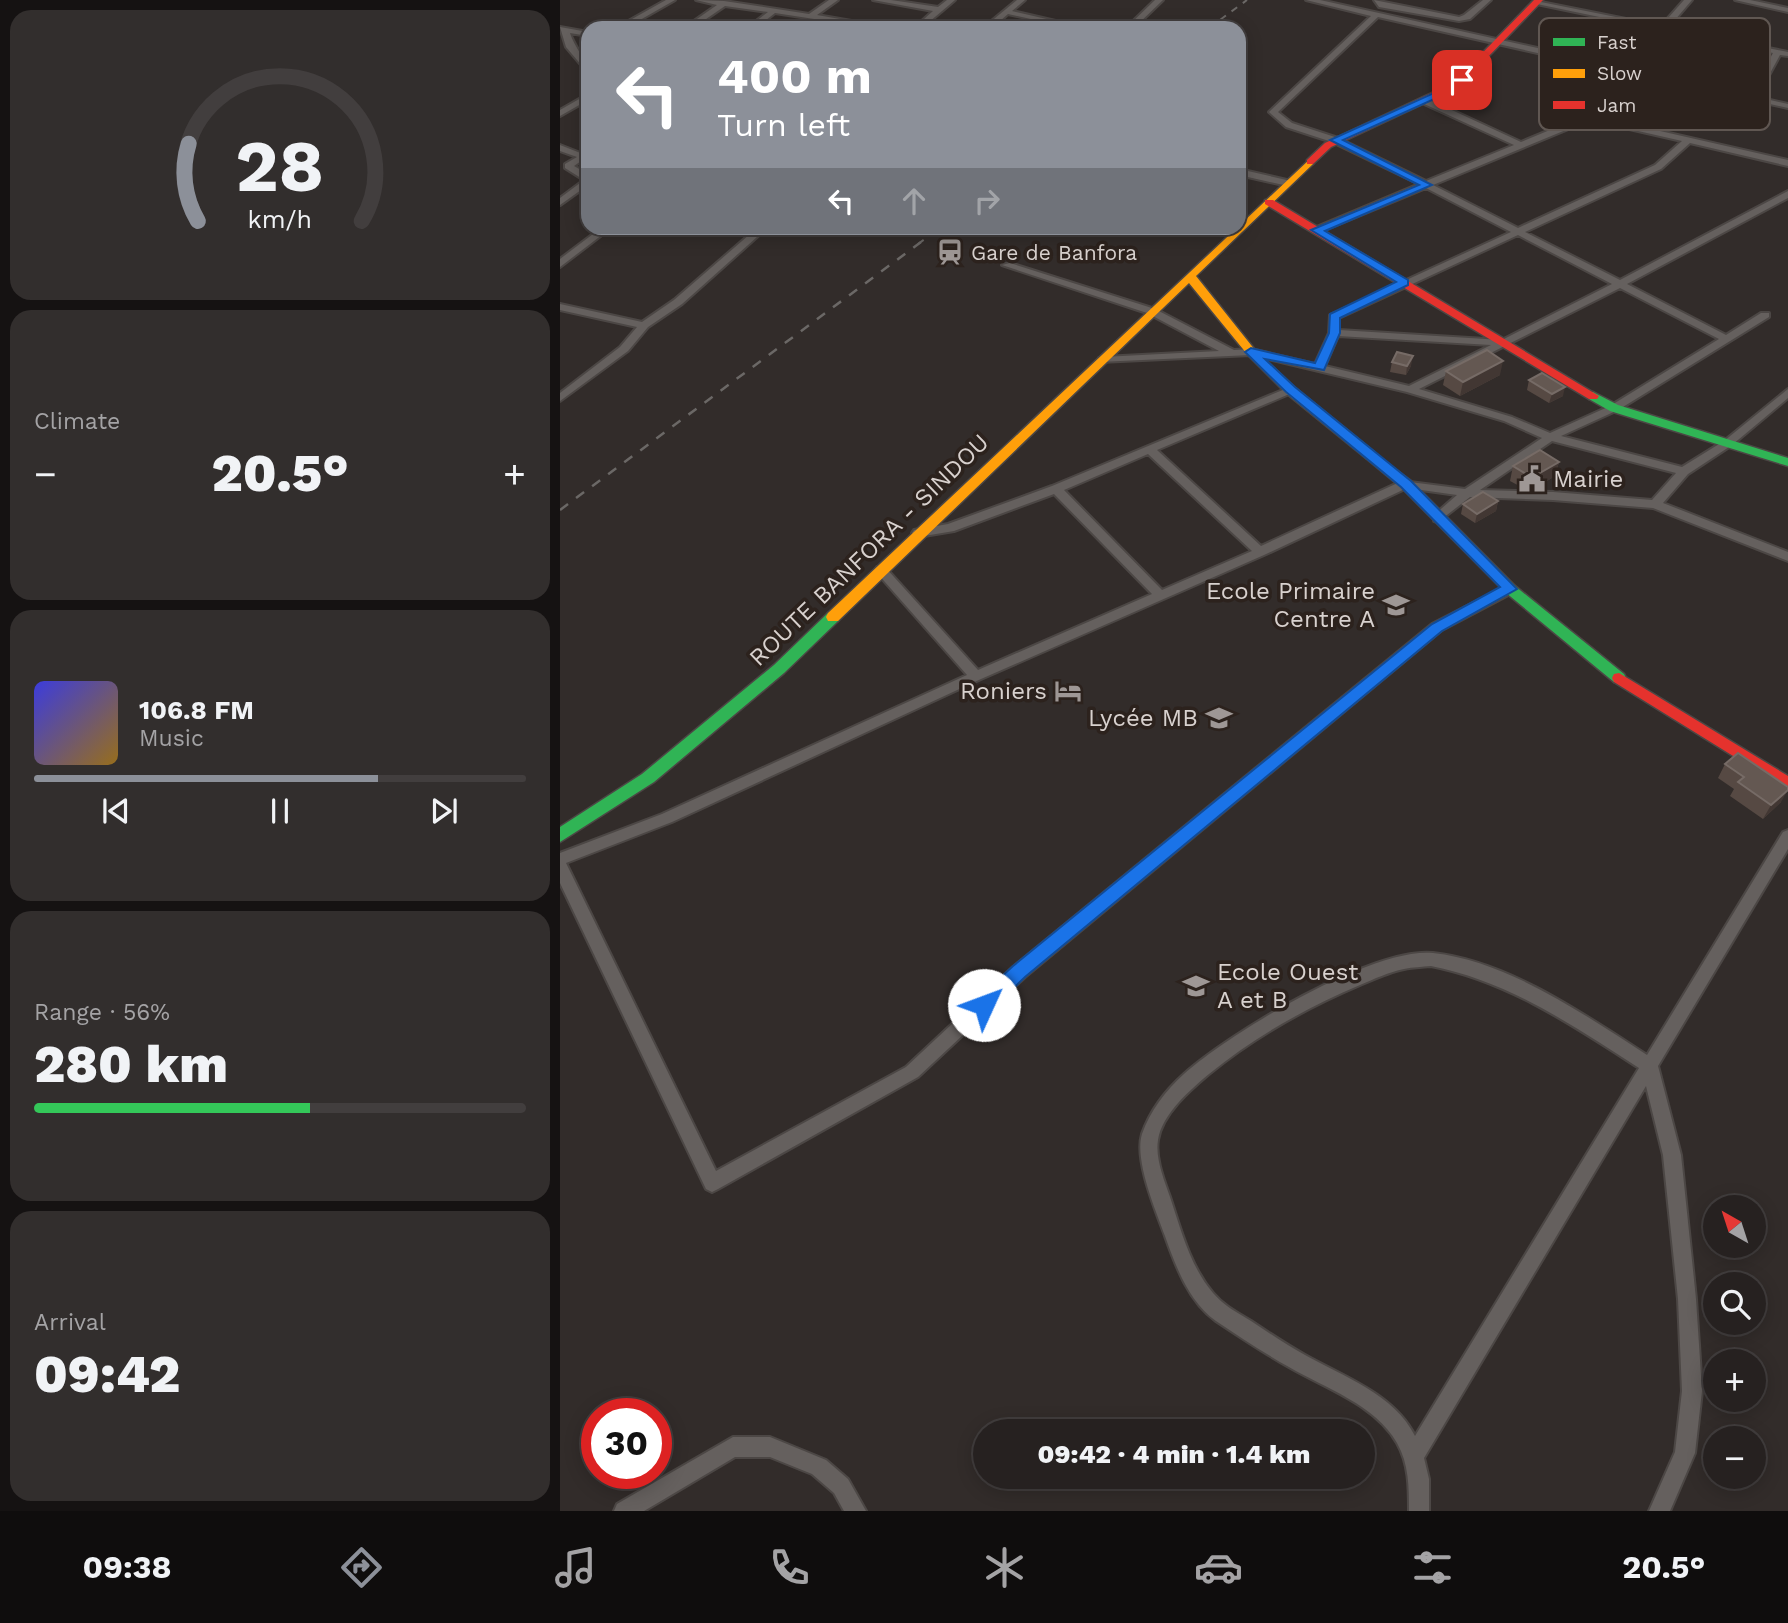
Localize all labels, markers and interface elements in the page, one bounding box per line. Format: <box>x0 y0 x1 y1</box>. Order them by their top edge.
legend <box>1539 18 1770 130</box>
text: Fast <box>1597 31 1636 54</box>
text: 400 m <box>717 47 872 105</box>
icon: left <box>602 49 693 140</box>
pin <box>1432 50 1492 110</box>
icon: arrive <box>1443 61 1481 99</box>
text: Slow <box>1597 62 1642 85</box>
text: Jam <box>1597 94 1636 117</box>
text: Turn left <box>717 106 850 144</box>
text: 28 <box>235 123 325 209</box>
icon: left <box>822 182 860 220</box>
icon: ahead <box>895 182 933 220</box>
icon: right <box>968 182 1006 220</box>
text: km/h <box>248 205 312 234</box>
station icon: Gare de Banfora <box>935 237 965 267</box>
place label: Gare de Banfora <box>971 240 1137 265</box>
text: Climate <box>34 408 120 435</box>
street label: ROUTE BANFORA - SINDOU <box>744 428 994 672</box>
text: 20.5° <box>211 443 349 504</box>
text: − <box>34 452 57 496</box>
text: + <box>503 452 526 496</box>
public building icon: Mairie <box>1517 464 1547 494</box>
place label: Mairie <box>1553 465 1623 493</box>
place label: Ecole Primaire Centre A <box>1206 577 1375 633</box>
school or university icon: Ecole Primaire Centre A <box>1381 590 1411 620</box>
hotel icon: Roniers <box>1053 676 1083 706</box>
place label: Roniers <box>960 677 1047 705</box>
text: 106.8 FM <box>139 695 254 725</box>
school or university icon: Lycée MB <box>1204 703 1234 733</box>
place label: Lycée MB <box>1088 704 1198 732</box>
text: Music <box>139 725 204 752</box>
icon: previous <box>97 792 135 830</box>
icon: pause <box>261 792 299 830</box>
icon: next <box>425 792 463 830</box>
place label: Ecole Ouest A et B <box>1217 958 1358 1014</box>
position arrow <box>947 968 1021 1042</box>
school or university icon: Ecole Ouest A et B <box>1181 971 1211 1001</box>
text: Range · 56% <box>34 999 170 1026</box>
text: 280 km <box>34 1034 228 1095</box>
north arrow <box>1703 1195 1766 1258</box>
map controls <box>1703 1195 1766 1489</box>
button: search <box>1703 1272 1766 1335</box>
text: Arrival <box>34 1309 106 1336</box>
text: 09:42 <box>34 1344 180 1405</box>
button: + <box>1703 1349 1766 1412</box>
speed limit sign: 30 <box>581 1398 672 1489</box>
button: − <box>1703 1426 1766 1489</box>
text: 09:42 · 4 min · 1.4 km <box>1038 1439 1310 1469</box>
icon: directions <box>337 1543 386 1592</box>
icon: music <box>551 1543 600 1592</box>
icon: phone <box>765 1543 814 1592</box>
icon: climate <box>980 1543 1029 1592</box>
icon: car <box>1194 1543 1243 1592</box>
icon: filters <box>1408 1543 1457 1592</box>
text: 09:38 <box>83 1548 172 1586</box>
text: 20.5° <box>1622 1548 1705 1586</box>

